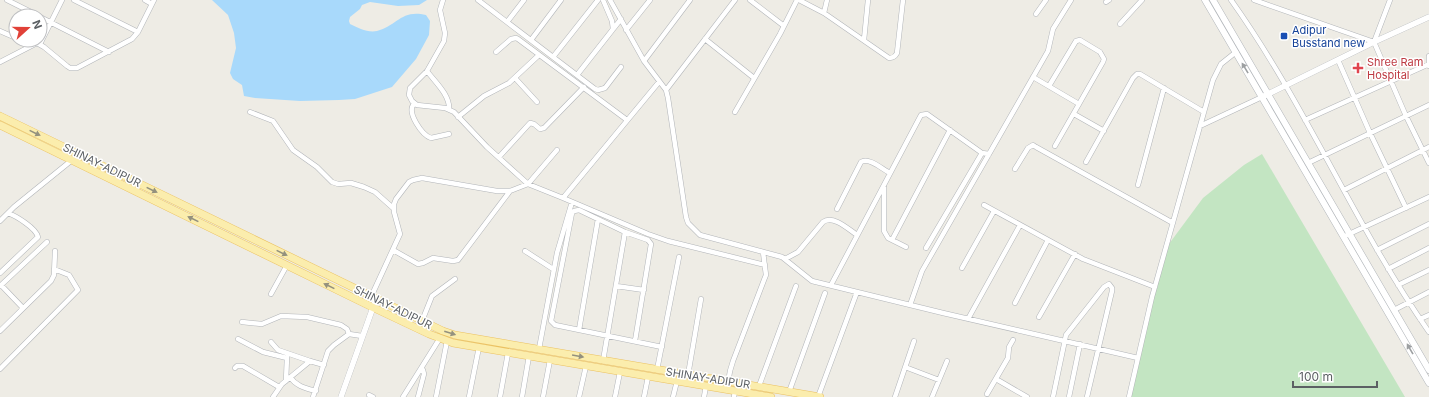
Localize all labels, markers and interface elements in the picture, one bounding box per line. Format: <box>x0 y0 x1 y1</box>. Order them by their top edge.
north arrow <box>8 8 48 48</box>
text: N <box>29 18 45 31</box>
place label: Adipur Busstand new <box>1292 23 1365 50</box>
marker: Adipur Busstand new <box>1279 31 1289 41</box>
place label: Shree Ram Hospital <box>1367 55 1423 82</box>
one-way arrow <box>1242 62 1249 74</box>
marker: Shree Ram Hospital <box>1352 62 1364 74</box>
one-way arrow <box>29 130 41 136</box>
street label: SHINAY-ADIPUR <box>61 140 143 190</box>
one-way arrow <box>146 187 158 193</box>
one-way arrow <box>187 216 199 222</box>
one-way arrow <box>276 250 288 256</box>
street label: SHINAY-ADIPUR <box>352 282 434 332</box>
one-way arrow <box>324 283 335 289</box>
one-way arrow <box>444 330 456 336</box>
one-way arrow <box>1406 343 1413 355</box>
one-way arrow <box>572 353 584 359</box>
scale bar <box>1293 363 1377 389</box>
street label: SHINAY-ADIPUR <box>665 364 751 392</box>
text: 100 m <box>1299 369 1333 384</box>

